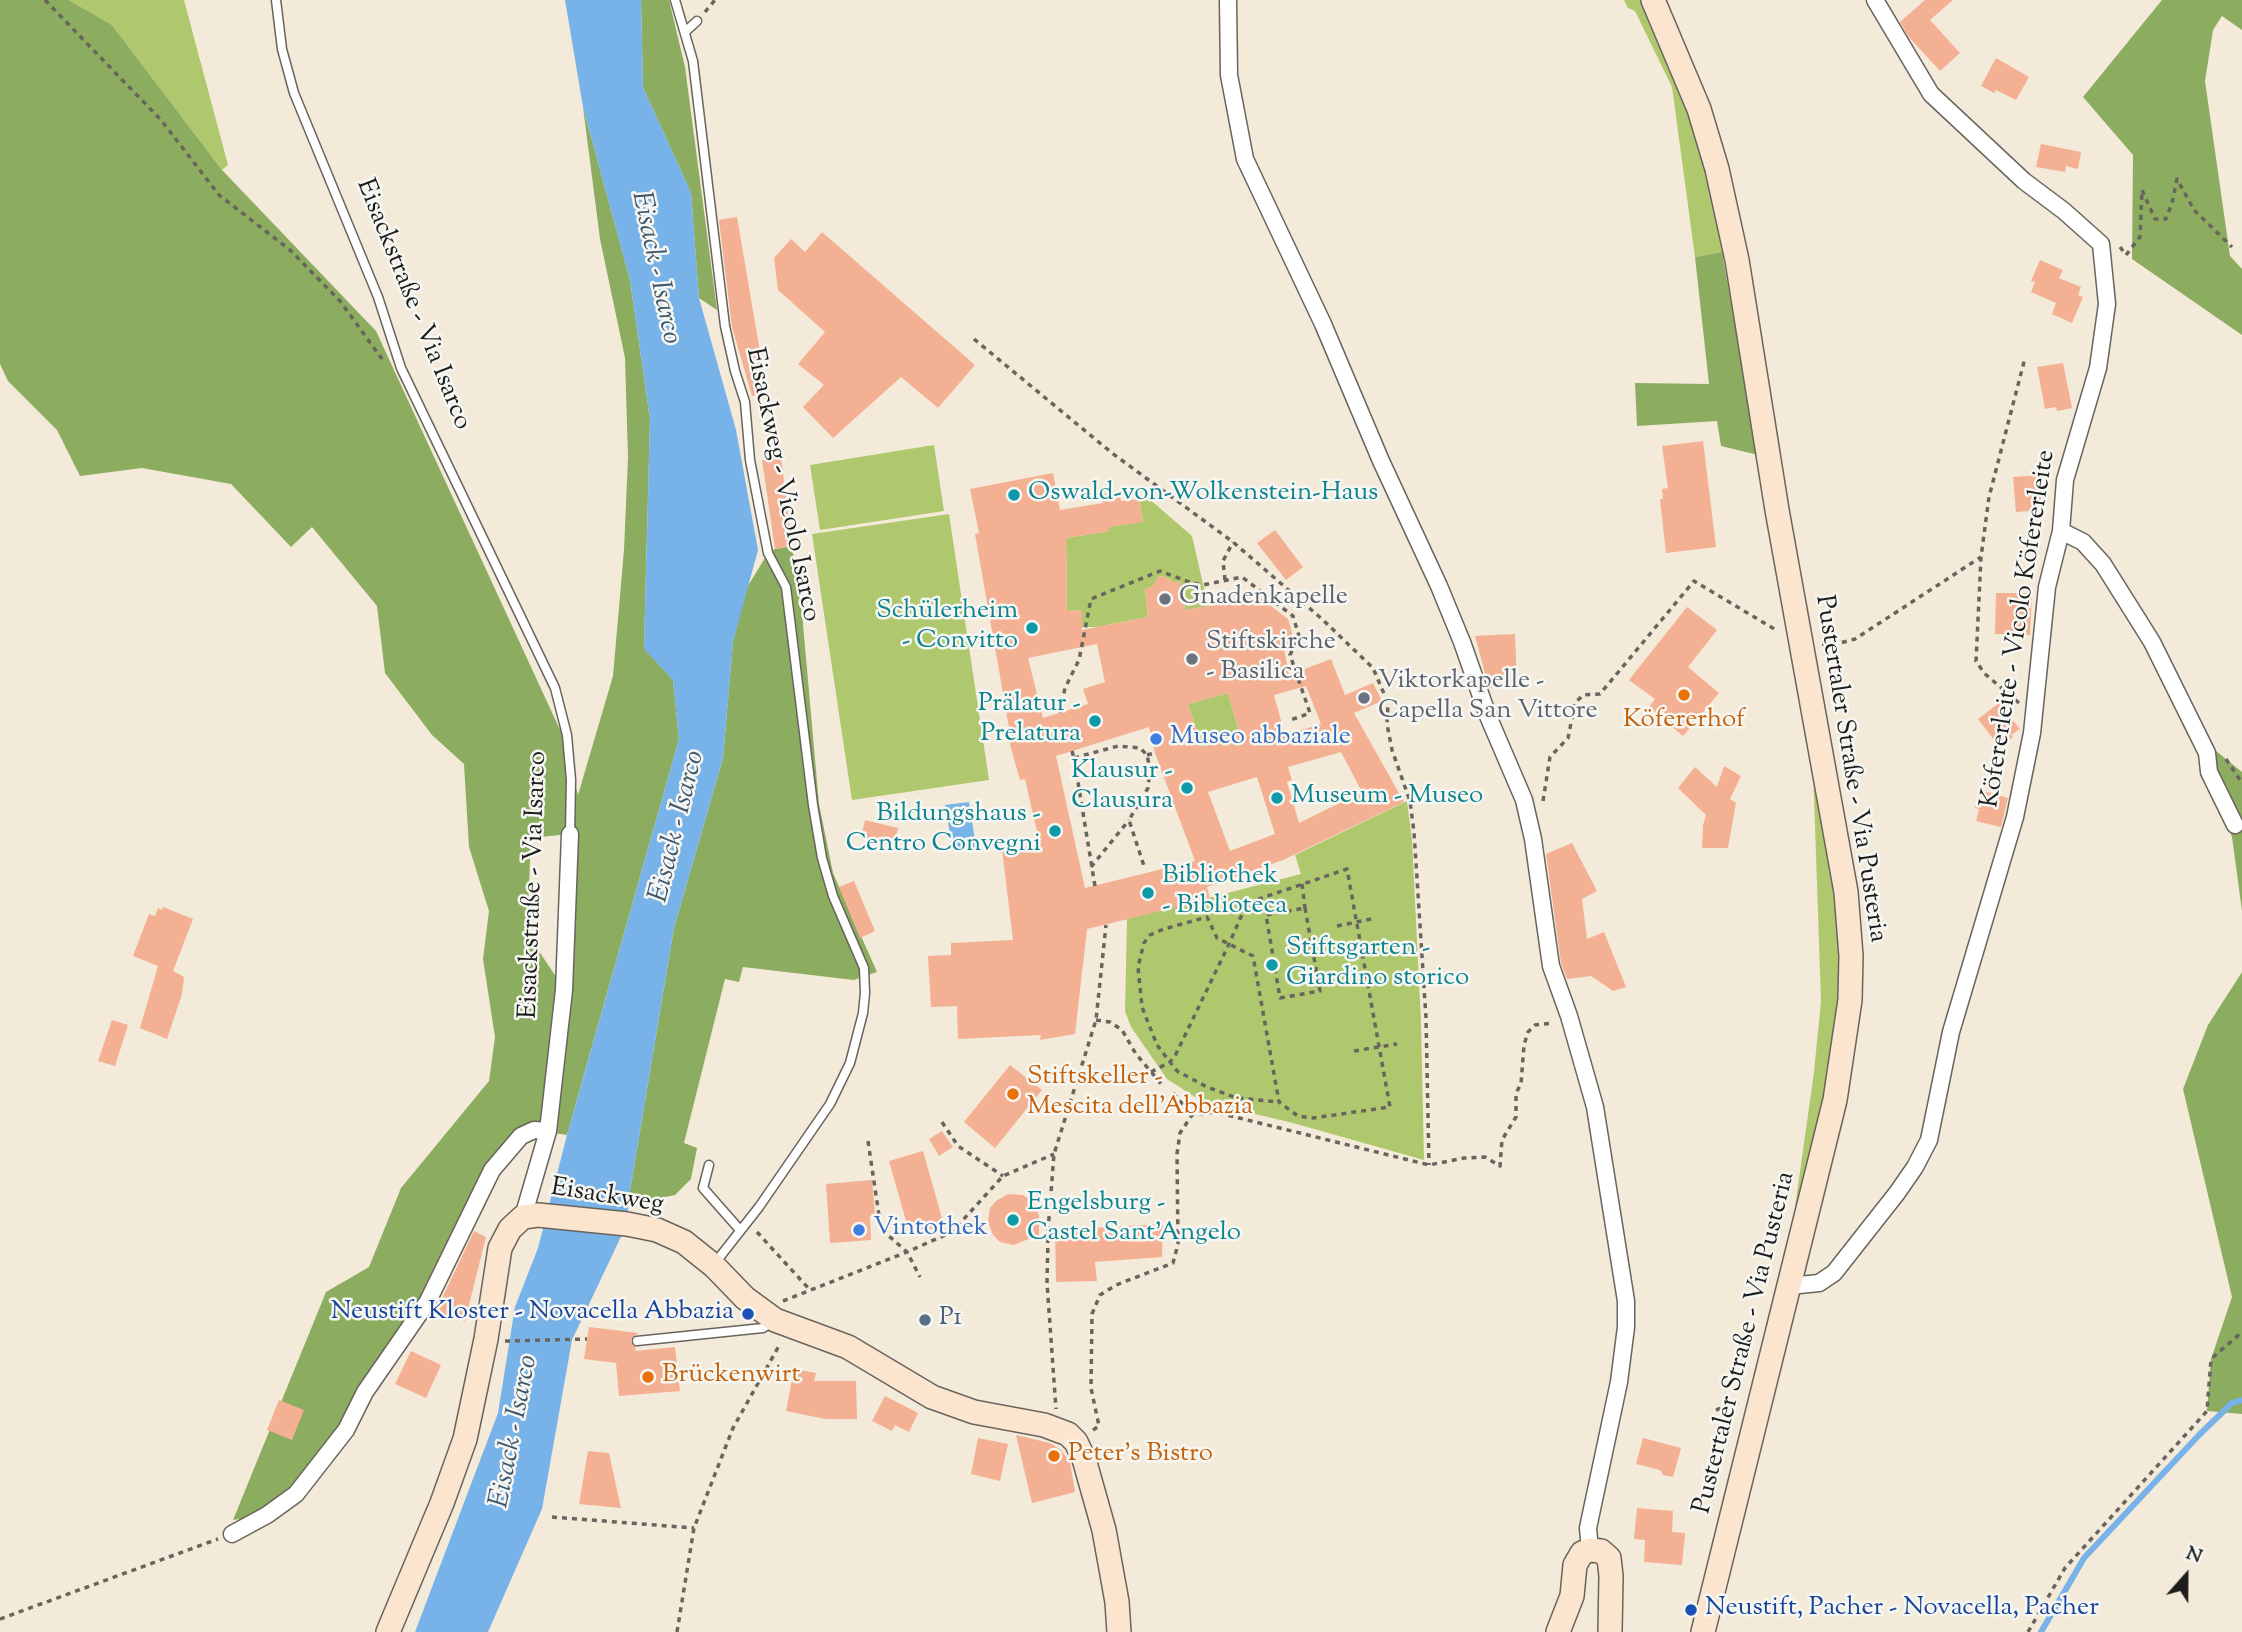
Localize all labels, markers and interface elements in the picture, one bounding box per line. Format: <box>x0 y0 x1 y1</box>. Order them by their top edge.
street label: Eisackstraße - Via Isarco <box>347 175 477 435</box>
water label: Eisack - Isarco <box>621 189 687 347</box>
street label: Eisackweg - Vicolo Isarco <box>737 345 825 625</box>
street label: Köfererleite - Vicolo Köfererleite <box>1976 448 2064 810</box>
place label: Oswald-von-Wolkenstein-Haus <box>1028 479 1378 511</box>
marker: Oswald-von-Wolkenstein-Haus <box>1006 487 1022 503</box>
place label: Gnadenkapelle <box>1179 583 1348 615</box>
marker: Gnadenkapelle <box>1157 591 1173 607</box>
street label: Pustertaler Straße - Via Pusteria <box>1806 593 1892 945</box>
place label: Schülerheim - Convitto <box>876 597 1018 658</box>
marker: Schülerheim - Convitto <box>1024 620 1040 636</box>
place label: Stiftskirche - Basilica <box>1206 628 1336 690</box>
marker: Stiftskirche - Basilica <box>1184 651 1200 667</box>
place label: Viktorkapelle - Capella San Vittore <box>1378 667 1598 728</box>
marker: Köfererhof <box>1676 687 1692 703</box>
place label: Prälatur - Prelatura <box>978 690 1081 752</box>
marker: Viktorkapelle - Capella San Vittore <box>1356 690 1372 706</box>
place label: Köfererhof <box>1623 706 1745 738</box>
marker: Prälatur - Prelatura <box>1087 713 1103 729</box>
place label: Museo abbaziale <box>1170 723 1351 755</box>
marker: Museo abbaziale <box>1148 731 1164 747</box>
water label: Eisack - Isarco <box>644 748 714 906</box>
street label: Eisackstraße - Via Isarco <box>515 751 555 1019</box>
place label: Klausur - Clausura <box>1071 757 1173 818</box>
marker: Klausur - Clausura <box>1179 780 1195 796</box>
place label: Museum - Museo <box>1291 782 1483 814</box>
marker: Museum - Museo <box>1269 790 1285 806</box>
place label: Bildungshaus - Centro Convegni <box>846 800 1041 862</box>
marker: Bildungshaus - Centro Convegni <box>1047 823 1063 839</box>
place label: Bibliothek - Biblioteca <box>1162 862 1287 924</box>
marker: Bibliothek - Biblioteca <box>1140 885 1156 901</box>
place label: Stiftsgarten - Giardino storico <box>1286 934 1469 996</box>
marker: Stiftsgarten - Giardino storico <box>1264 957 1280 973</box>
place label: Stiftskeller - Mescita dell'Abbazia <box>1027 1063 1253 1124</box>
marker: Stiftskeller - Mescita dell'Abbazia <box>1005 1086 1021 1102</box>
street label: Pustertaler Straße - Via Pusteria <box>1688 1169 1804 1517</box>
street label: Eisackweg <box>548 1174 666 1222</box>
place label: Engelsburg - Castel Sant'Angelo <box>1027 1189 1241 1250</box>
marker: Engelsburg - Castel Sant'Angelo <box>1005 1212 1021 1228</box>
place label: Vintothek <box>873 1214 988 1246</box>
marker: Vintothek <box>851 1222 867 1238</box>
place label: Neustift Kloster - Novacella Abbazia <box>331 1298 734 1330</box>
place label: P1 <box>939 1304 962 1336</box>
marker: Neustift Kloster - Novacella Abbazia <box>740 1306 756 1322</box>
marker: P1 <box>917 1312 933 1328</box>
water label: Eisack - Isarco <box>485 1353 547 1511</box>
place label: Brückenwirt <box>662 1361 800 1393</box>
marker: Brückenwirt <box>640 1369 656 1385</box>
place label: Peter's Bistro <box>1068 1440 1213 1472</box>
marker: Peter's Bistro <box>1046 1448 1062 1464</box>
north arrow <box>2151 1541 2221 1611</box>
text: N <box>2182 1541 2206 1571</box>
place label: Neustift, Pacher - Novacella, Pacher <box>1705 1594 2099 1626</box>
marker: Neustift, Pacher - Novacella, Pacher <box>1683 1602 1699 1618</box>

